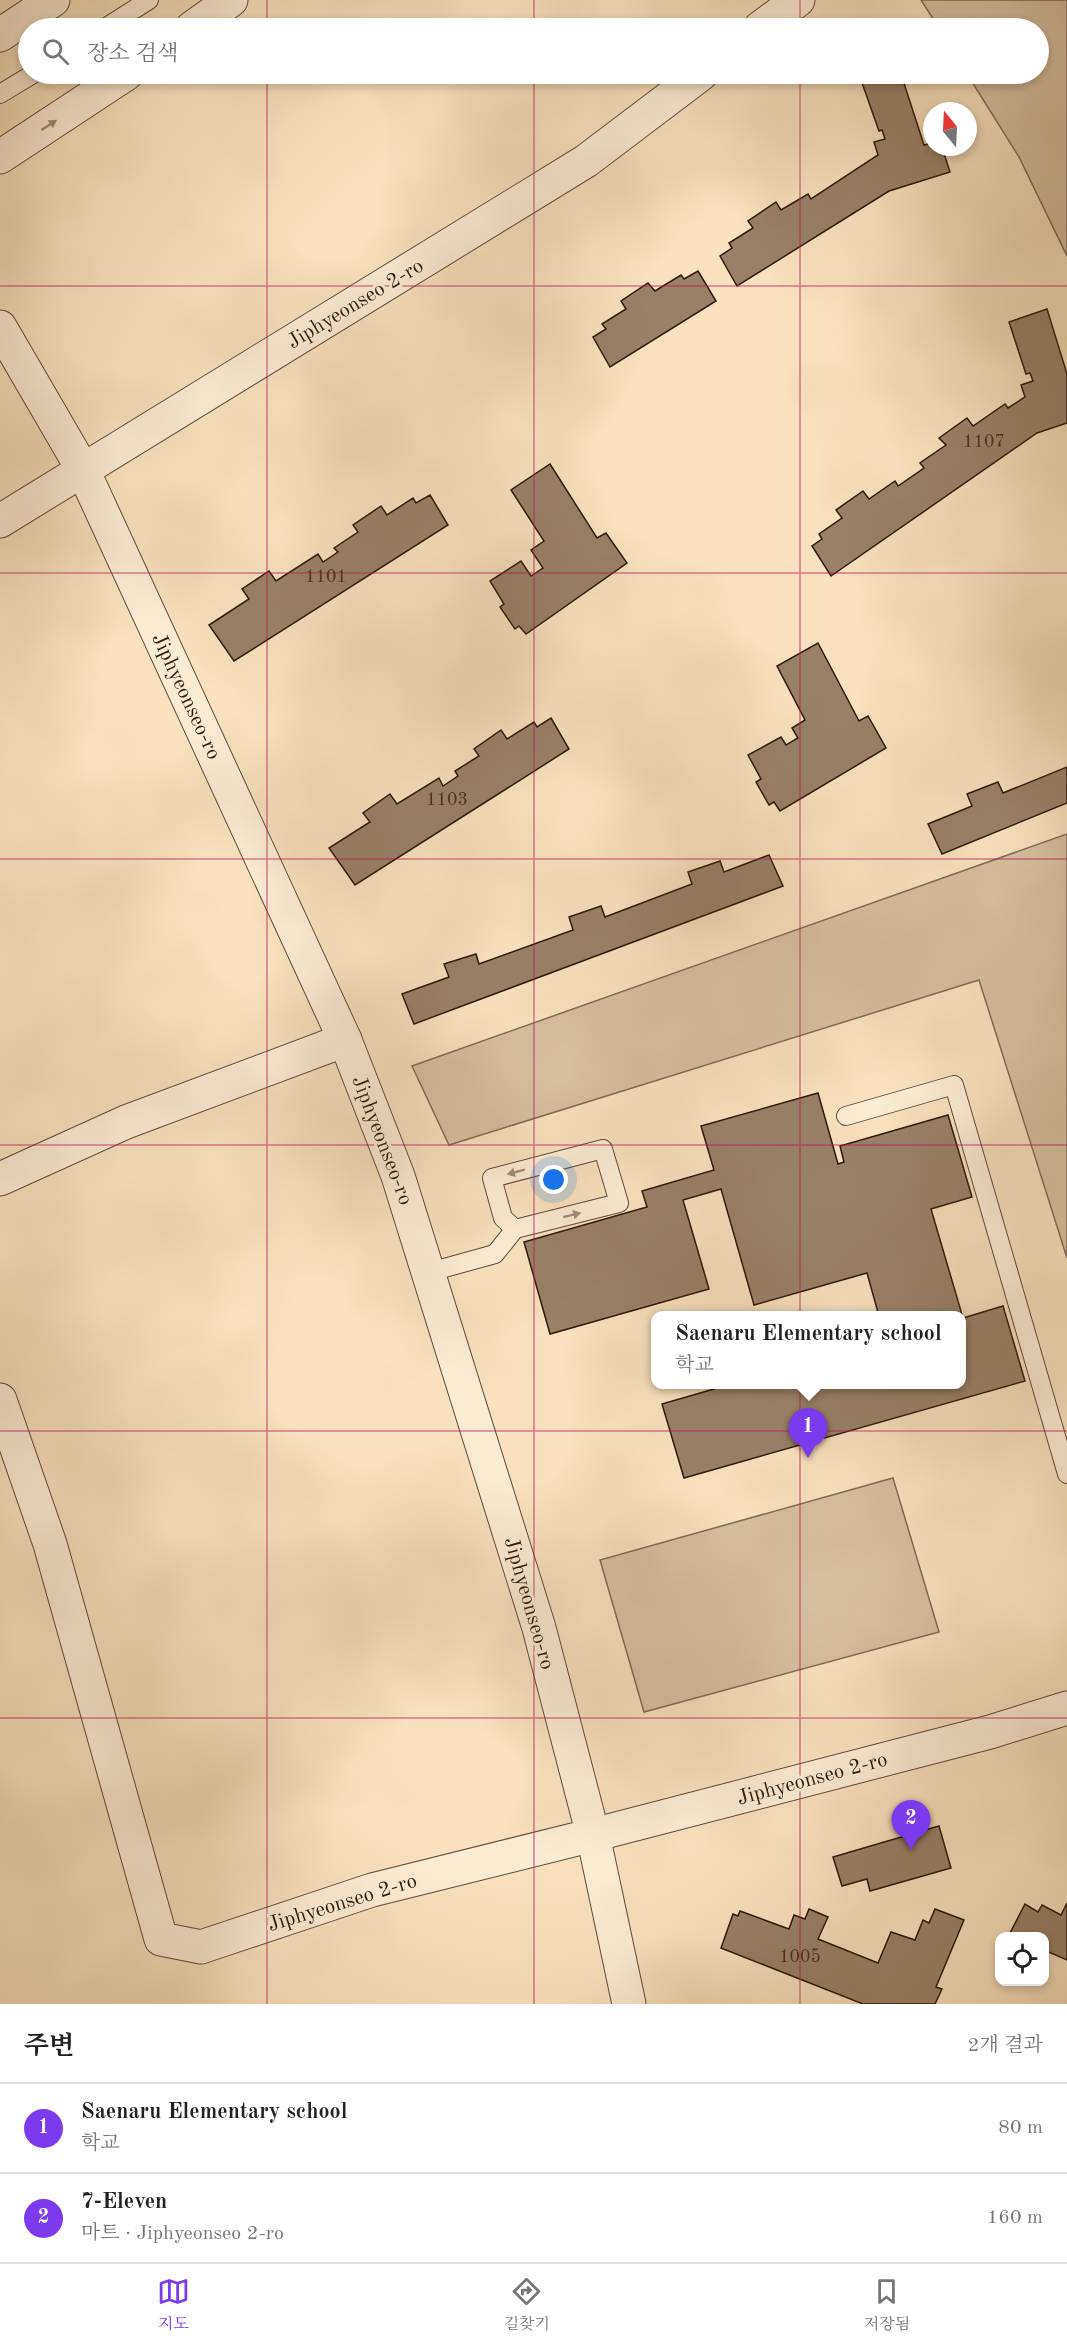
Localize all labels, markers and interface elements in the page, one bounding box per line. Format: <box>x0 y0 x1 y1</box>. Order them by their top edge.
search box <box>18 18 1049 84</box>
icon: search <box>39 35 72 68</box>
text: 장소 검색 <box>87 43 178 65</box>
north arrow <box>923 102 977 156</box>
one-way arrow <box>41 119 57 130</box>
street label: Jiphyeonseo 2-ro <box>284 255 428 353</box>
house number: 1107 <box>963 433 1005 451</box>
house number: 1101 <box>305 568 347 586</box>
street label: Jiphyeonseo-ro <box>147 630 224 763</box>
house number: 1103 <box>426 791 468 809</box>
street label: Jiphyeonseo-ro <box>347 1073 416 1208</box>
your location <box>539 1165 568 1194</box>
one-way arrow <box>507 1167 525 1177</box>
one-way arrow <box>563 1209 581 1219</box>
popup <box>651 1311 966 1389</box>
text: Saenaru Elementary school <box>675 1323 942 1345</box>
text: 학교 <box>675 1356 714 1376</box>
pin: 1 <box>788 1408 828 1458</box>
street label: Jiphyeonseo-ro <box>500 1535 558 1672</box>
street label: Jiphyeonseo 2-ro <box>735 1749 890 1810</box>
pin: 2 <box>892 1800 930 1850</box>
street label: Jiphyeonseo 2-ro <box>265 1871 420 1936</box>
map controls <box>995 1932 1049 1986</box>
button: locate <box>995 1932 1049 1986</box>
house number: 1005 <box>779 1948 821 1966</box>
text: 주변 <box>24 2034 74 2060</box>
text: 2개 결과 <box>968 2036 1043 2056</box>
text: Saenaru Elementary school <box>81 2101 347 2123</box>
text: 1 <box>38 2118 49 2138</box>
text: 80 m <box>998 2118 1043 2138</box>
text: 학교 <box>81 2134 120 2154</box>
text: 7-Eleven <box>81 2191 167 2213</box>
text: 2 <box>38 2208 49 2228</box>
text: 160 m <box>987 2208 1043 2228</box>
text: 마트 · Jiphyeonseo 2-ro <box>81 2224 284 2244</box>
tab: 지도 <box>157 2275 190 2335</box>
tab: 길찾기 <box>504 2275 550 2335</box>
tab: 저장됨 <box>864 2275 910 2335</box>

